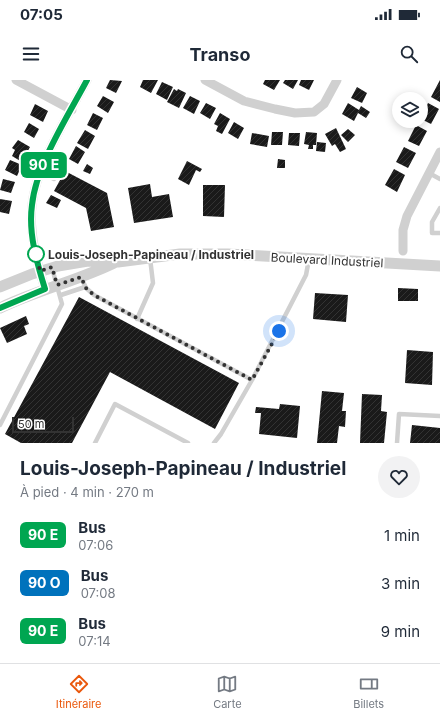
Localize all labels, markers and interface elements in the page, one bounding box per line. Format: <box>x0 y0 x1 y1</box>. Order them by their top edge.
text: 07:05 <box>20 5 63 24</box>
icon: menu <box>20 43 42 65</box>
icon: search <box>398 43 420 65</box>
text: Transo <box>190 44 250 65</box>
map controls <box>392 92 428 128</box>
button: layers <box>392 92 428 128</box>
line badge: 90 E <box>16 152 72 178</box>
text: 90 E <box>29 156 59 173</box>
marker: Louis-Joseph-Papineau / Industriel <box>27 245 45 263</box>
place label: Louis-Joseph-Papineau / Industriel <box>48 247 254 262</box>
street label: Boulevard Industriel <box>270 250 384 270</box>
your location <box>269 321 289 341</box>
scale bar <box>12 415 74 434</box>
text: 50 m <box>18 417 44 431</box>
button: heart <box>378 456 420 498</box>
text: Louis-Joseph-Papineau / Industriel <box>20 457 346 480</box>
text: À pied · 4 min · 270 m <box>20 484 154 500</box>
text: Bus <box>78 518 106 537</box>
text: 90 E <box>28 526 58 543</box>
text: 1 min <box>384 526 420 545</box>
text: 07:06 <box>78 537 113 553</box>
text: Bus <box>81 566 108 585</box>
text: 90 O <box>28 574 61 591</box>
text: 3 min <box>381 574 420 593</box>
text: 07:08 <box>81 585 116 601</box>
text: Bus <box>78 614 106 633</box>
text: 90 E <box>28 622 58 639</box>
text: 9 min <box>381 622 420 641</box>
text: 07:14 <box>78 633 111 649</box>
tab: Itinéraire <box>56 673 101 711</box>
tab: Carte <box>213 673 242 711</box>
tab: Billets <box>353 673 384 711</box>

